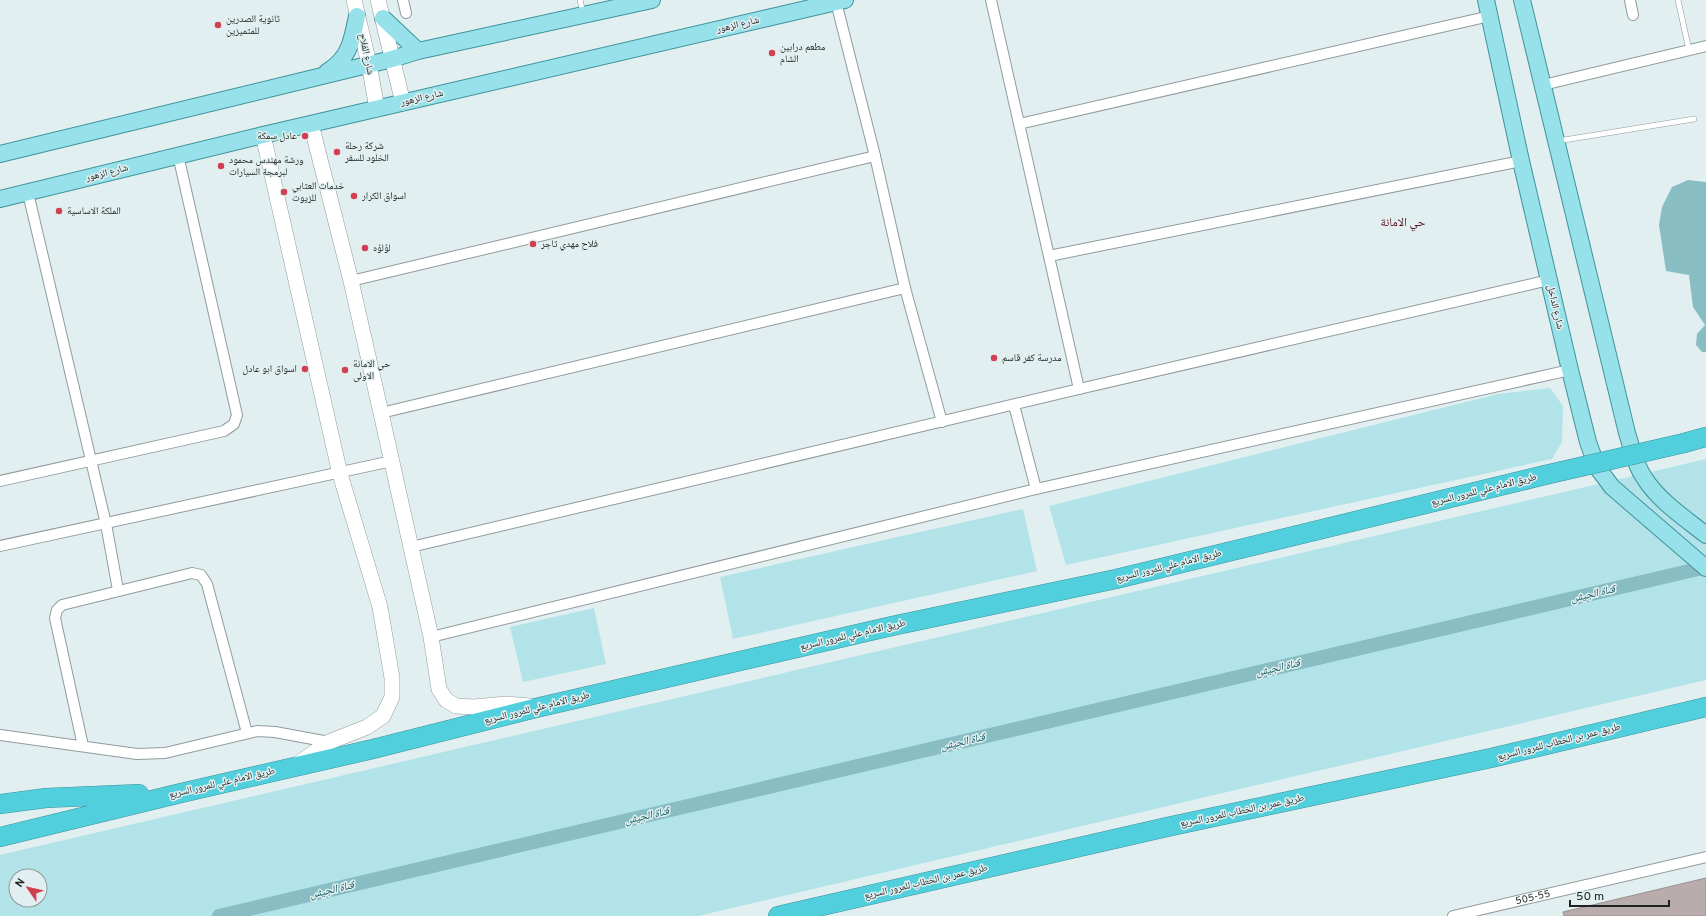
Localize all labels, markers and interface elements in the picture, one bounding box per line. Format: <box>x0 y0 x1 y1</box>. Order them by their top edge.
place label: ثانوية الصدرين للمتميزين <box>226 13 280 38</box>
street label: شارع الزهور <box>714 14 761 36</box>
marker: ثانوية الصدرين للمتميزين <box>213 20 223 30</box>
street label: شارع الفلاح <box>355 32 377 76</box>
place label: مطعم درابين الشام <box>780 41 826 66</box>
marker: مطعم درابين الشام <box>767 48 777 58</box>
street label: شارع الزهور <box>398 87 445 109</box>
place label: عادل سمكة <box>257 130 297 143</box>
marker: عادل سمكة <box>300 131 310 141</box>
place label: شركة رحلة الخلود للسفر <box>344 140 389 165</box>
marker: شركة رحلة الخلود للسفر <box>332 147 342 157</box>
place label: ورشة مهندس محمود لبرمجة السيارات <box>229 154 304 179</box>
street label: شارع الزهور <box>83 161 130 185</box>
marker: ورشة مهندس محمود لبرمجة السيارات <box>216 161 226 171</box>
place label: خدمات العتابي للزيوت <box>292 180 345 205</box>
marker: خدمات العتابي للزيوت <box>279 187 289 197</box>
place label: اسواق الكرار <box>361 190 406 203</box>
marker: اسواق الكرار <box>349 191 359 201</box>
place label: الملكة الاساسية <box>67 205 121 218</box>
marker: الملكة الاساسية <box>54 206 64 216</box>
district label: حي الامانة <box>1380 215 1426 232</box>
place label: فلاح مهدي تاجر <box>540 238 598 251</box>
marker: فلاح مهدي تاجر <box>528 239 538 249</box>
place label: لؤلؤه <box>373 242 391 255</box>
marker: لؤلؤه <box>360 243 370 253</box>
street label: شارع الداخل <box>1544 283 1567 331</box>
place label: مدرسة كفر قاسم <box>1002 352 1062 365</box>
marker: مدرسة كفر قاسم <box>989 353 999 363</box>
place label: حي الامانة الاولى <box>353 358 391 383</box>
place label: اسواق ابو عادل <box>242 363 297 376</box>
marker: اسواق ابو عادل <box>300 364 310 374</box>
marker: حي الامانة الاولى <box>340 365 350 375</box>
street label: طريق الامام علي للمرور السريع <box>1430 470 1539 510</box>
street label: طريق الامام علي للمرور السريع <box>1115 546 1224 586</box>
water label: قناة الجيش <box>1569 582 1618 606</box>
street label: طريق الامام علي للمرور السريع <box>799 616 908 654</box>
water label: قناة الجيش <box>1254 656 1303 680</box>
street label: طريق الامام علي للمرور السريع <box>483 688 592 728</box>
street label: طريق عمر بن الخطاب للمرور السريع <box>1496 720 1622 764</box>
water label: قناة الجيش <box>939 730 988 754</box>
street label: طريق الامام علي للمرور السريع <box>168 764 277 802</box>
street label: طريق عمر بن الخطاب للمرور السريع <box>1179 791 1306 831</box>
water label: قناة الجيش <box>623 804 672 828</box>
street label: طريق عمر بن الخطاب للمرور السريع <box>863 861 989 903</box>
north arrow <box>8 868 48 908</box>
text: N <box>13 876 29 890</box>
water label: قناة الجيش <box>308 878 357 902</box>
scale bar <box>1570 882 1669 908</box>
street label: 505-55 <box>1514 887 1552 908</box>
text: 50 m <box>1576 889 1604 905</box>

